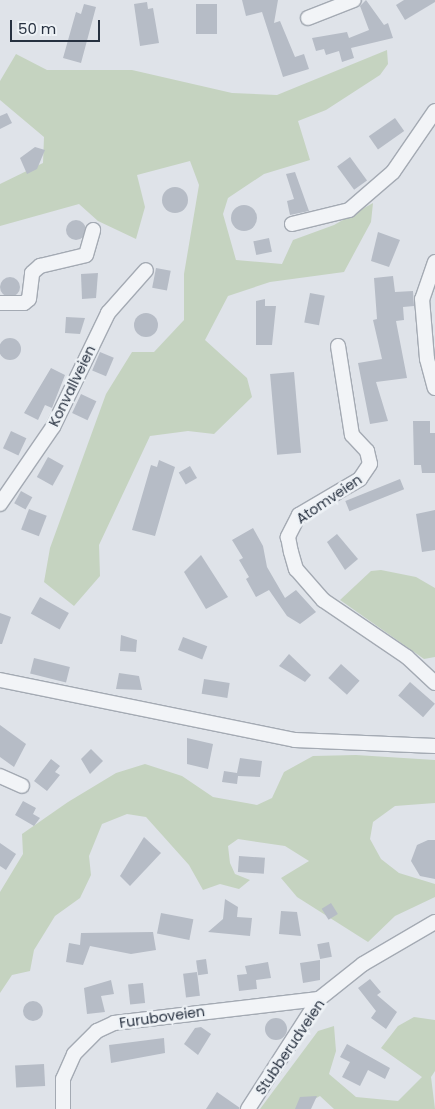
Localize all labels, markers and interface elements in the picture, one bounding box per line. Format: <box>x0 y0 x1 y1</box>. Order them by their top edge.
scale bar <box>12 10 102 42</box>
text: 50 m <box>18 18 56 39</box>
street label: Konvallveien <box>45 343 99 429</box>
street label: Atomveien <box>293 471 365 527</box>
street label: Stubberudveien <box>252 996 328 1098</box>
street label: Furuboveien <box>118 1003 206 1031</box>

